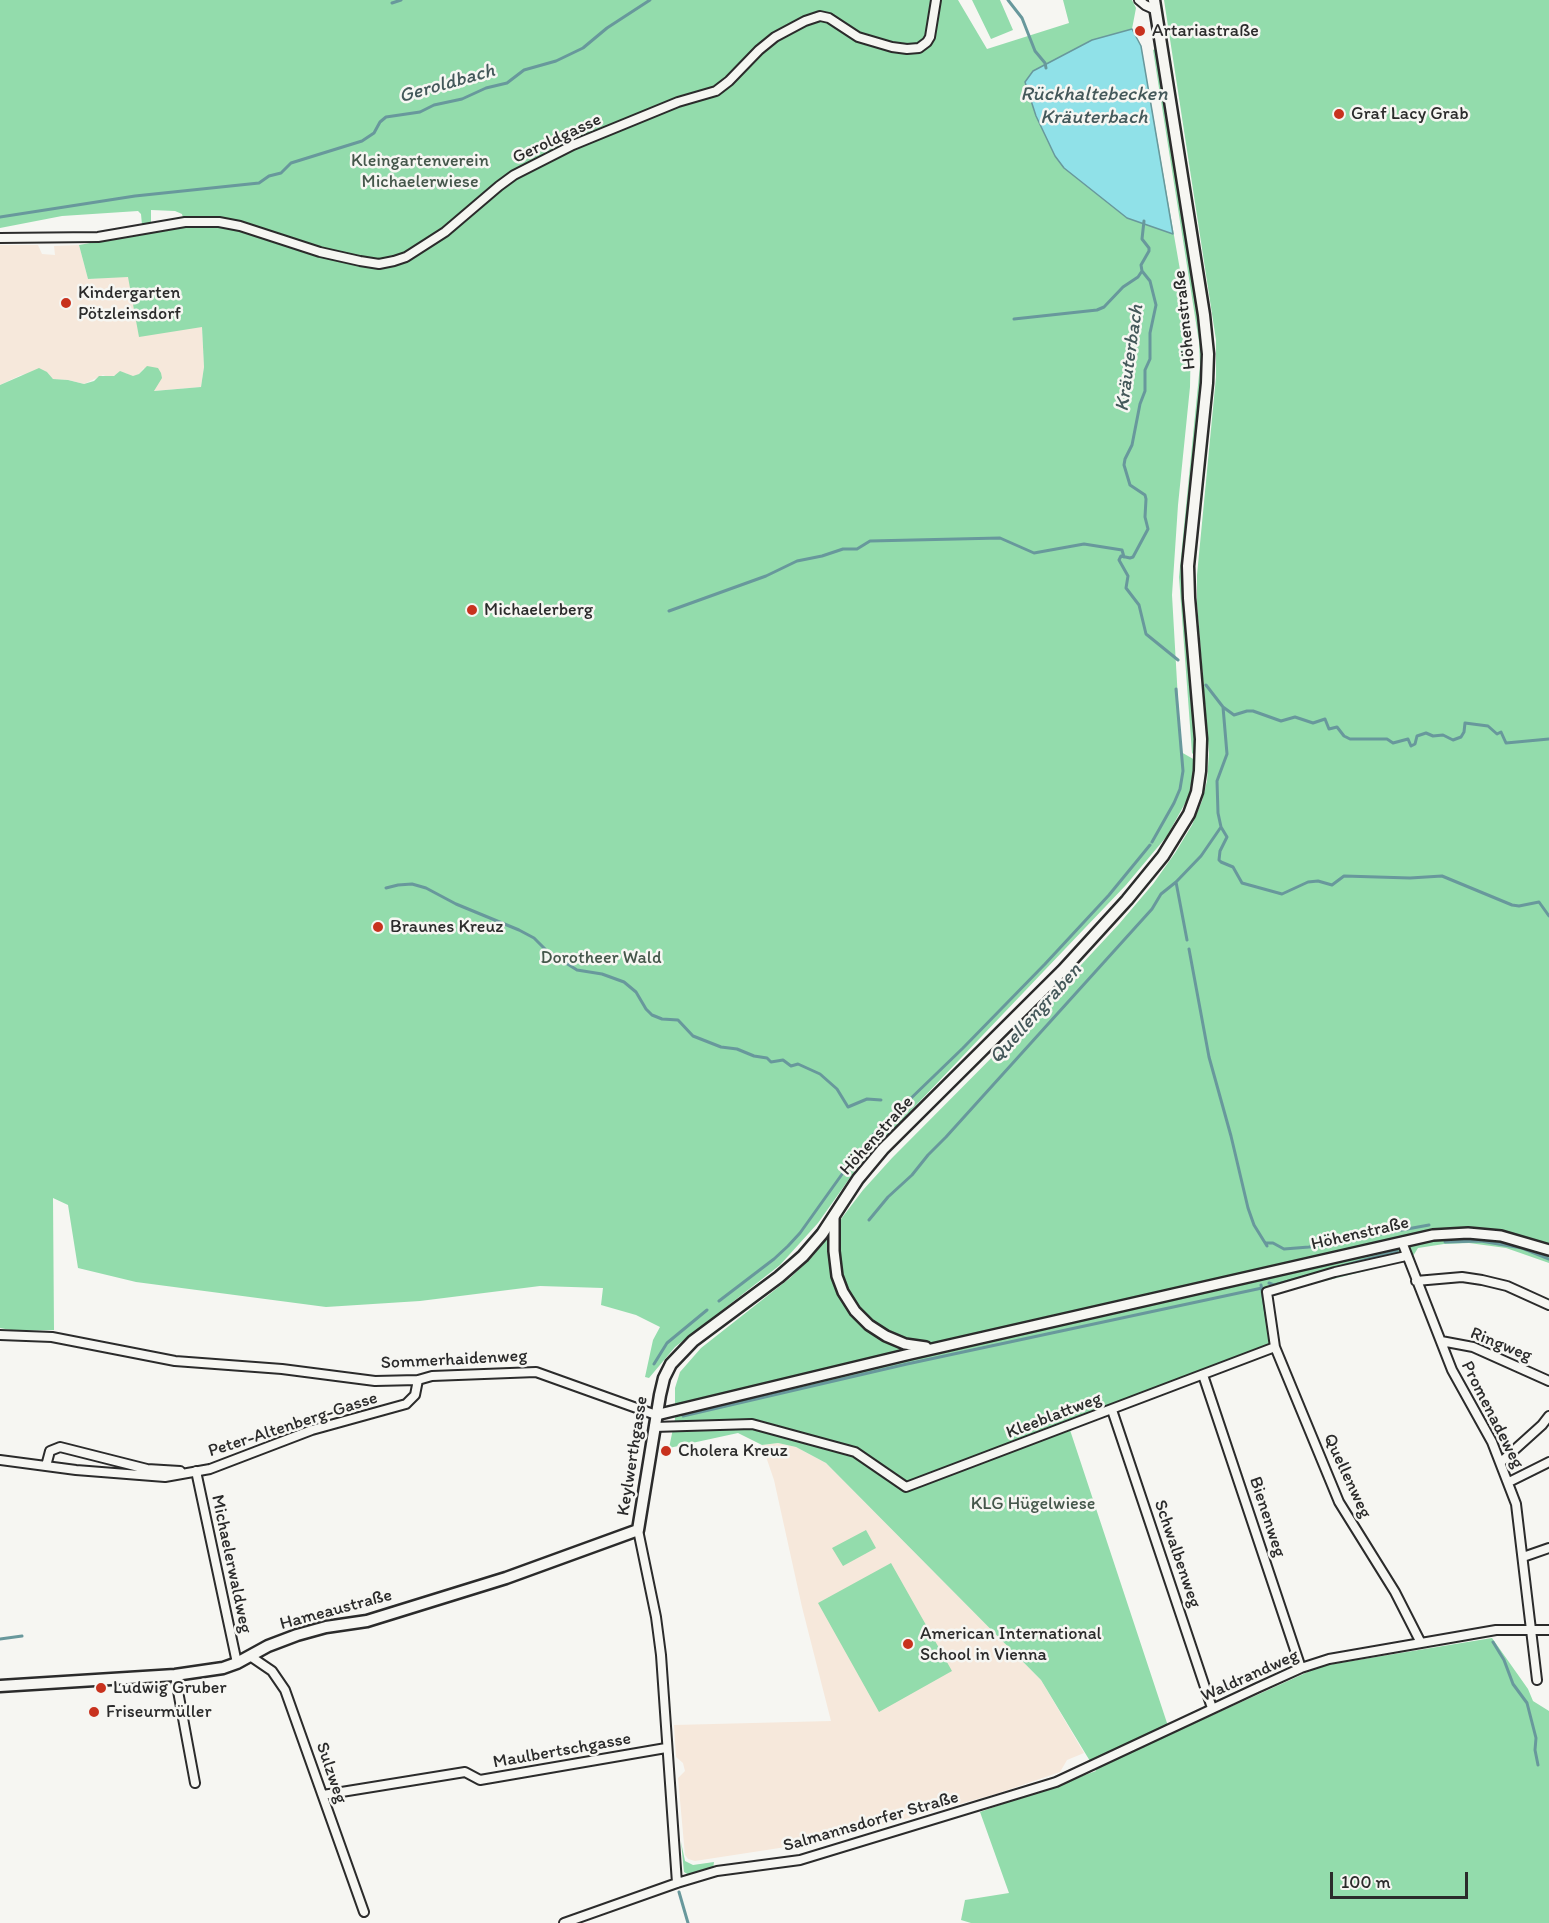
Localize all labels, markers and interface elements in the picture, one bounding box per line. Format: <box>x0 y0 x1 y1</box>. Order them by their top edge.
place label: Artariastraße <box>1152 20 1259 42</box>
marker: Artariastraße <box>1133 24 1147 38</box>
water label: Geroldbach <box>396 59 498 109</box>
water label: Rückhaltebecken Kräuterbach <box>1021 83 1167 130</box>
place label: Graf Lacy Grab <box>1351 103 1468 125</box>
marker: Graf Lacy Grab <box>1332 107 1346 121</box>
street label: Geroldgasse <box>509 109 605 169</box>
park label: Kleingartenverein Michaelerwiese <box>351 150 489 192</box>
street label: Höhenstraße <box>1169 269 1201 371</box>
place label: Kindergarten Pötzleinsdorf <box>78 282 181 324</box>
marker: Kindergarten Pötzleinsdorf <box>59 296 73 310</box>
water label: Kräuterbach <box>1111 303 1149 413</box>
place label: Michaelerberg <box>484 599 593 621</box>
marker: Michaelerberg <box>465 603 479 617</box>
place label: Braunes Kreuz <box>390 916 503 938</box>
marker: Braunes Kreuz <box>371 920 385 934</box>
park label: Dorotheer Wald <box>540 947 662 969</box>
water label: Quellengraben <box>985 959 1087 1069</box>
street label: Höhenstraße <box>836 1092 918 1180</box>
street label: Höhenstraße <box>1309 1212 1411 1256</box>
street label: Ringweg <box>1467 1323 1535 1367</box>
street label: Sommerhaidenweg <box>380 1345 528 1375</box>
street label: Promenadeweg <box>1456 1358 1528 1472</box>
street label: Peter-Altenberg-Gasse <box>206 1387 380 1463</box>
street label: Kleeblattweg <box>1003 1388 1105 1444</box>
street label: Keylwerthgasse <box>613 1395 653 1517</box>
street label: Quellenweg <box>1318 1430 1376 1522</box>
place label: Cholera Kreuz <box>678 1440 788 1462</box>
marker: Cholera Kreuz <box>659 1444 673 1458</box>
street label: Bienenweg <box>1244 1474 1290 1560</box>
street label: Michaelerwaldweg <box>206 1493 256 1635</box>
park label: KLG Hügelwiese <box>971 1493 1095 1515</box>
street label: Schwalbenweg <box>1148 1497 1206 1611</box>
street label: Hameaustraße <box>278 1585 394 1635</box>
place label: American International School in Vienna <box>920 1623 1102 1666</box>
marker: American International School in Vienna <box>901 1637 915 1651</box>
street label: Waldrandweg <box>1198 1645 1302 1707</box>
place label: Ludwig Gruber <box>113 1677 227 1699</box>
marker: Ludwig Gruber <box>94 1681 108 1695</box>
place label: Friseurmüller <box>106 1701 212 1723</box>
marker: Friseurmüller <box>87 1705 101 1719</box>
street label: Maulbertschgasse <box>491 1728 633 1774</box>
street label: Sulzweg <box>310 1740 352 1806</box>
street label: Salmannsdorfer Straße <box>781 1787 961 1857</box>
scale bar <box>1333 1860 1471 1898</box>
text: 100 m <box>1341 1871 1391 1893</box>

